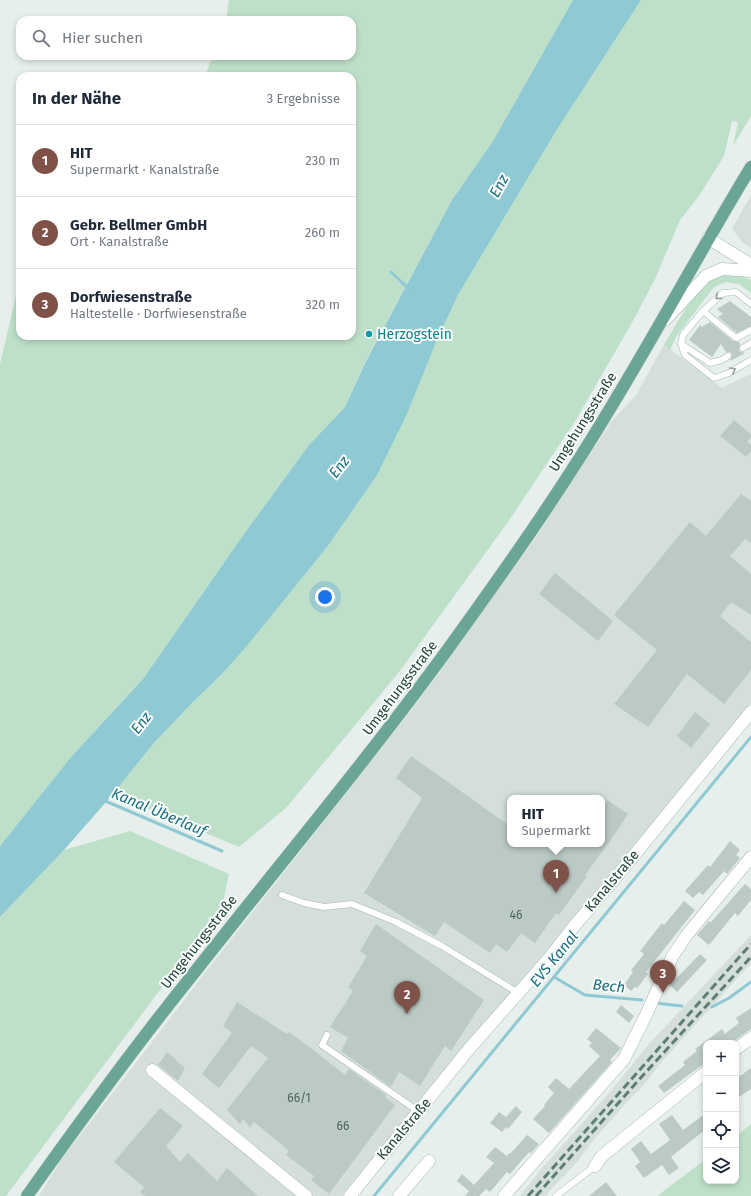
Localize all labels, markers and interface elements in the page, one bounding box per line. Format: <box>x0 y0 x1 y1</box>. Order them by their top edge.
search box <box>16 16 356 60</box>
icon: search <box>30 27 52 49</box>
text: Hier suchen <box>62 29 143 47</box>
text: In der Nähe <box>32 88 121 109</box>
text: 3 Ergebnisse <box>267 91 340 106</box>
text: HIT <box>70 144 93 162</box>
text: 1 <box>42 153 48 168</box>
text: 230 m <box>305 153 340 168</box>
text: Supermarkt · Kanalstraße <box>70 162 219 177</box>
water label: Enz <box>486 171 513 200</box>
text: Gebr. Bellmer GmbH <box>70 216 207 234</box>
text: 2 <box>42 225 48 240</box>
text: 260 m <box>305 225 340 240</box>
text: Ort · Kanalstraße <box>70 234 169 249</box>
text: Dorfwiesenstraße <box>70 288 192 306</box>
one-way arrow <box>715 293 723 300</box>
text: 3 <box>42 297 48 312</box>
text: 320 m <box>305 297 340 312</box>
text: Haltestelle · Dorfwiesenstraße <box>70 306 247 321</box>
place label: Herzogstein <box>377 326 452 343</box>
marker: Herzogstein <box>364 329 374 339</box>
one-way arrow <box>729 368 736 375</box>
street label: Umgehungsstraße <box>546 369 620 475</box>
water label: Enz <box>325 452 353 482</box>
your location <box>315 587 335 607</box>
street label: Umgehungsstraße <box>359 637 441 739</box>
water label: Enz <box>127 708 155 738</box>
water label: Kanal Überlauf <box>109 784 211 841</box>
popup <box>507 795 605 847</box>
text: HIT <box>521 805 544 823</box>
text: Supermarkt <box>521 823 591 838</box>
street label: Kanalstraße <box>581 847 643 915</box>
pin: 1 <box>543 860 569 893</box>
street label: Umgehungsstraße <box>157 892 241 992</box>
house number: 46 <box>510 908 522 922</box>
water label: EVS Kanal <box>526 927 582 991</box>
pin: 3 <box>650 960 676 993</box>
water label: Bech <box>592 975 626 997</box>
pin: 2 <box>394 981 420 1014</box>
map controls <box>703 1040 739 1184</box>
button: + <box>703 1040 739 1076</box>
button: − <box>703 1076 739 1112</box>
house number: 66/1 <box>287 1091 311 1105</box>
street label: Kanalstraße <box>373 1095 435 1163</box>
button: locate <box>703 1112 739 1148</box>
house number: 66 <box>337 1119 349 1133</box>
button: layers <box>703 1148 739 1184</box>

